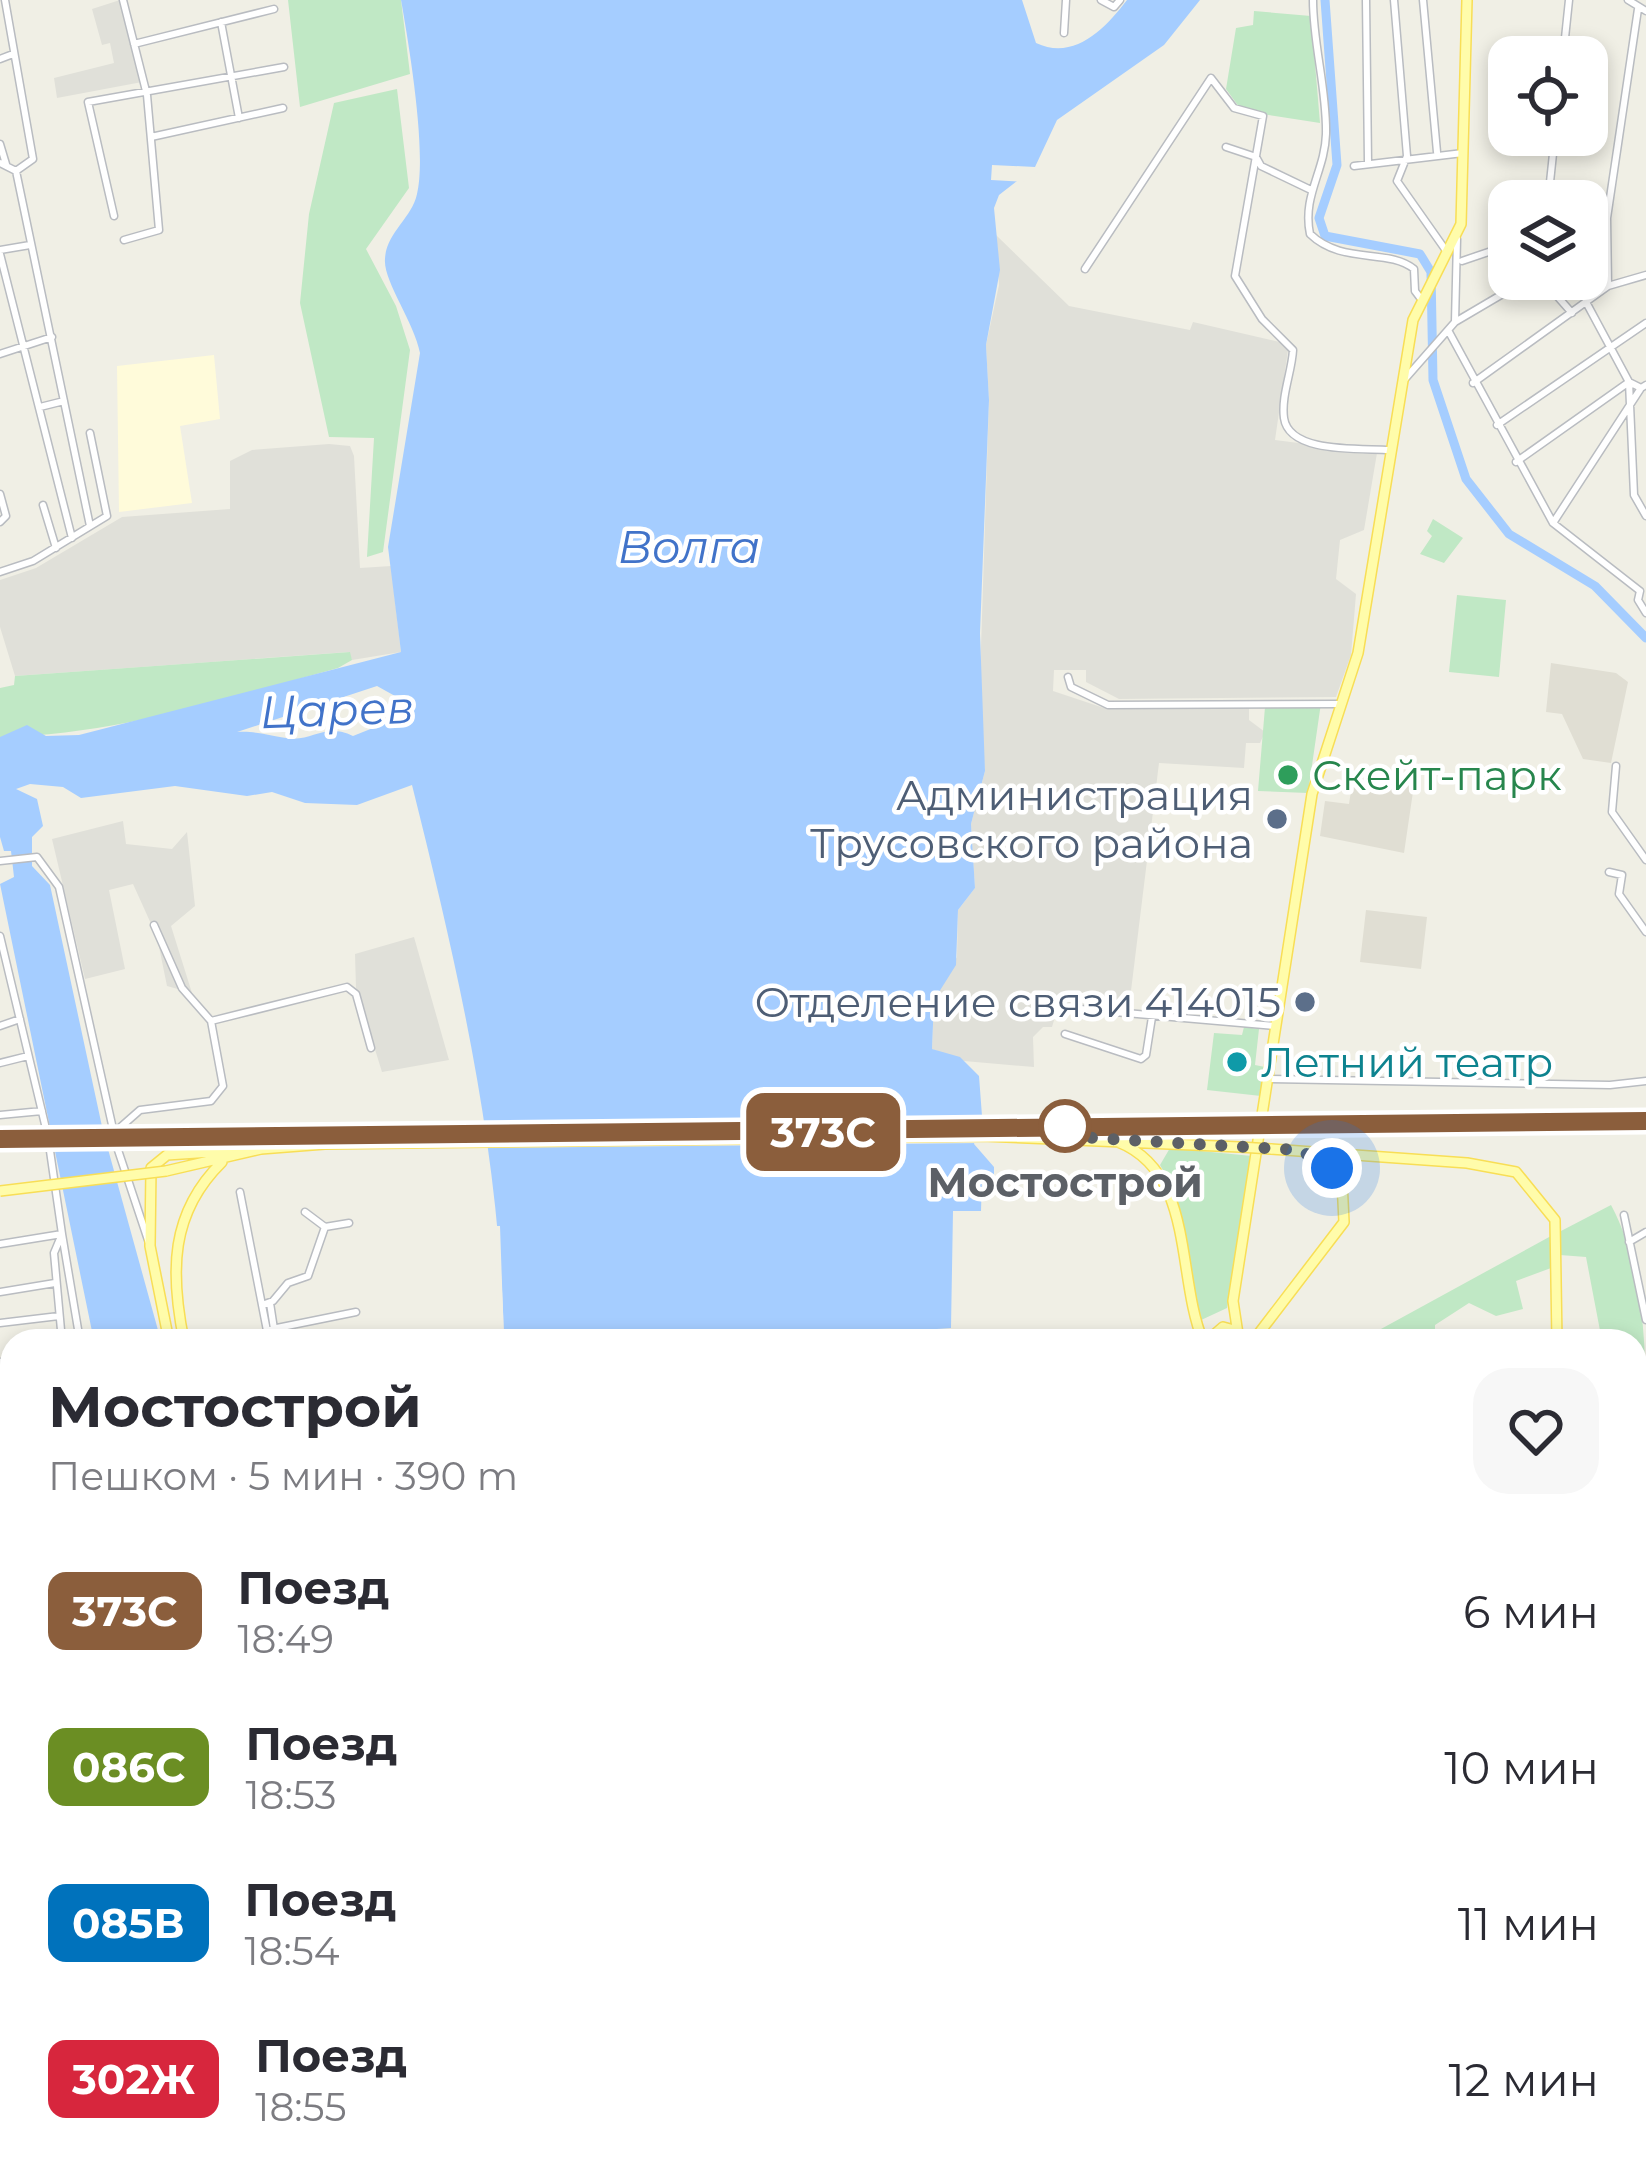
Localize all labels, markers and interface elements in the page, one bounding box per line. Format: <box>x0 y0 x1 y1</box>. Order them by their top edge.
map controls <box>1488 36 1608 300</box>
button: locate <box>1488 36 1608 156</box>
button: layers <box>1488 180 1608 300</box>
water label: Волга <box>618 519 760 574</box>
water label: Царев <box>259 679 415 739</box>
place label: Скейт-парк <box>1312 749 1562 801</box>
marker: Скейт-парк <box>1275 762 1301 788</box>
place label: Администрация Трусовского района <box>810 769 1253 869</box>
marker: Администрация Трусовского района <box>1264 806 1290 832</box>
place label: Отделение связи 414015 <box>754 976 1281 1028</box>
marker: Отделение связи 414015 <box>1292 989 1318 1015</box>
place label: Летний театр <box>1261 1036 1553 1088</box>
marker: Летний театр <box>1224 1049 1250 1075</box>
line badge: 373C <box>739 1093 907 1171</box>
marker: Мостострой <box>1040 1101 1090 1151</box>
text: 373C <box>770 1106 876 1158</box>
your location <box>1302 1138 1362 1198</box>
place label: Мостострой <box>927 1156 1203 1208</box>
button: heart <box>1473 1368 1599 1494</box>
text: Мостострой <box>48 1372 422 1441</box>
text: Пешком · 5 мин · 390 m <box>48 1452 518 1500</box>
text: Поезд <box>238 1560 389 1615</box>
text: 6 мин <box>1463 1584 1599 1639</box>
text: 373C <box>72 1585 178 1637</box>
text: 18:49 <box>238 1615 334 1663</box>
text: Поезд <box>245 1716 397 1771</box>
text: 10 мин <box>1444 1740 1599 1795</box>
text: 086С <box>72 1741 185 1793</box>
text: 18:53 <box>245 1771 337 1819</box>
text: Поезд <box>245 1872 396 1927</box>
text: 11 мин <box>1458 1896 1599 1951</box>
text: 085В <box>72 1897 185 1949</box>
text: 18:54 <box>245 1927 340 1975</box>
text: Поезд <box>255 2028 407 2083</box>
text: 12 мин <box>1449 2052 1599 2107</box>
text: 302Ж <box>72 2053 195 2105</box>
text: 18:55 <box>255 2083 347 2131</box>

